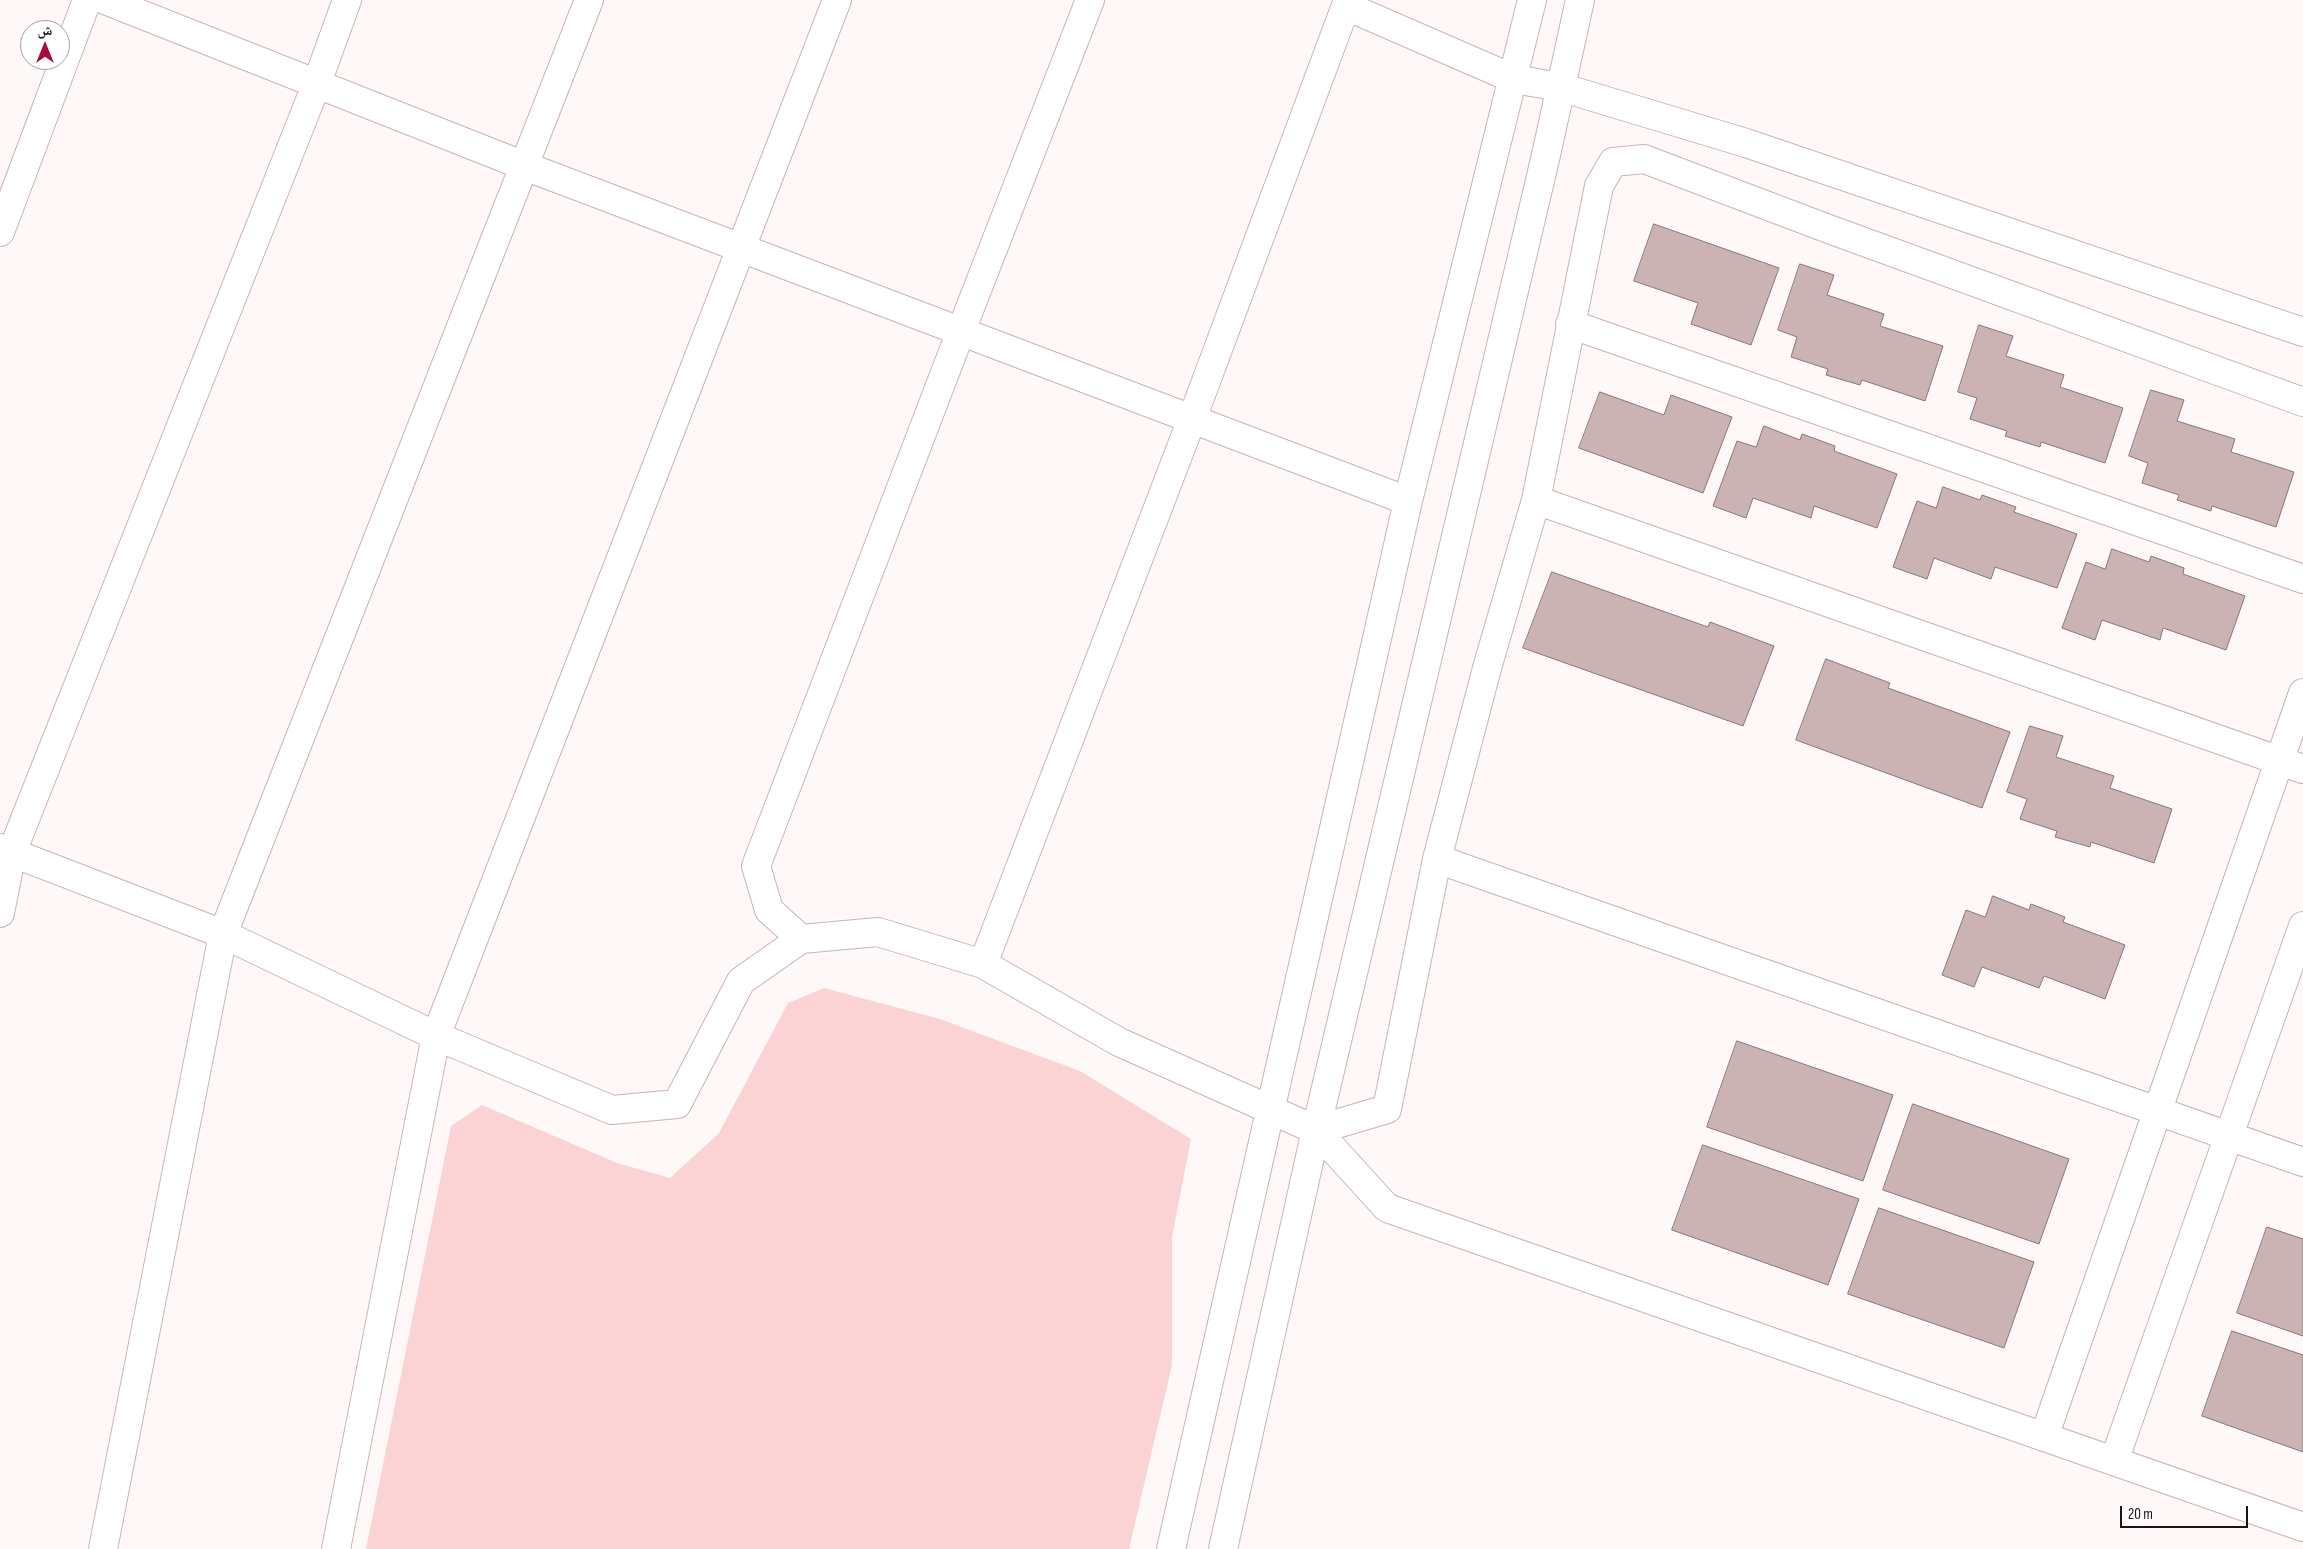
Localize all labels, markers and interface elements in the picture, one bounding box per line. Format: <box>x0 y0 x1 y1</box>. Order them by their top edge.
north arrow <box>20 20 70 70</box>
text: ش <box>38 22 52 39</box>
scale bar <box>2123 1496 2250 1528</box>
text: 20 m <box>2128 1505 2153 1524</box>

